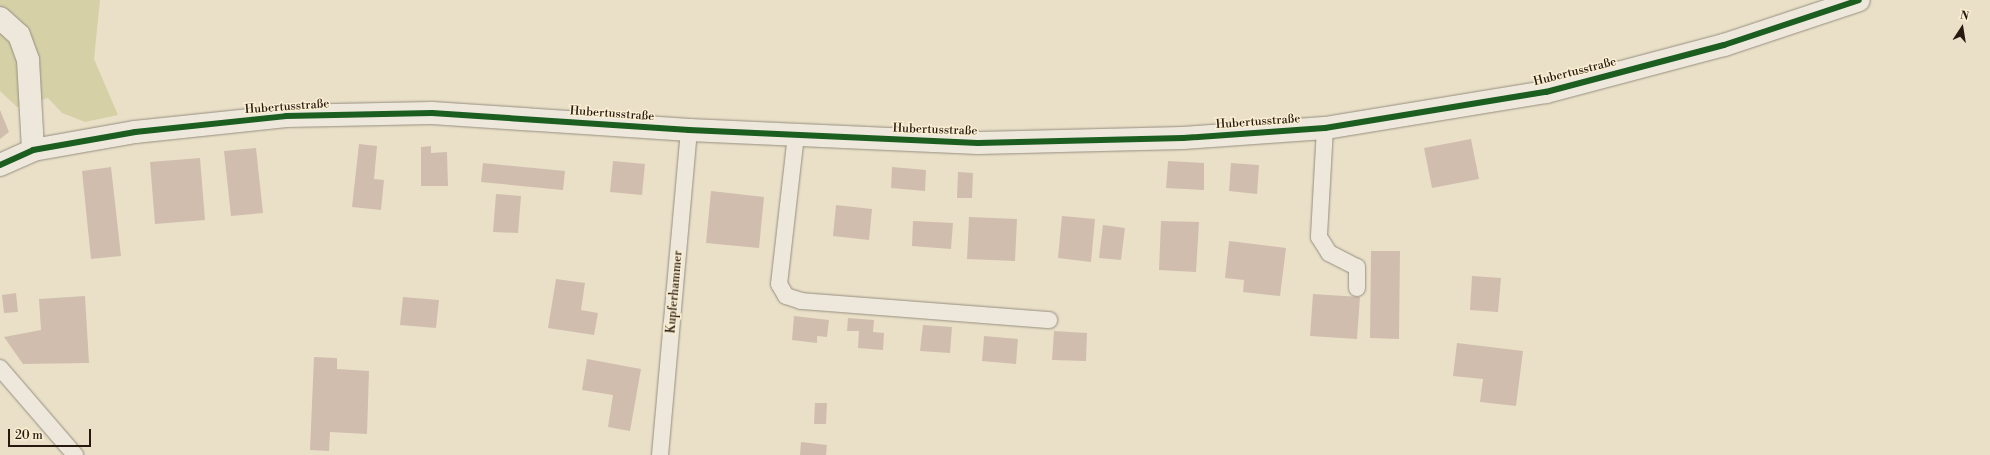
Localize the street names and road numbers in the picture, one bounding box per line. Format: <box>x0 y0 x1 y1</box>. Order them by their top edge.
street label: Hubertusstraße <box>1532 55 1618 89</box>
street label: Hubertusstraße <box>244 97 330 117</box>
street label: Hubertusstraße <box>569 104 655 124</box>
street label: Hubertusstraße <box>1215 112 1301 132</box>
street label: Hubertusstraße <box>892 121 978 139</box>
street label: Kupferhammer <box>664 250 686 334</box>

